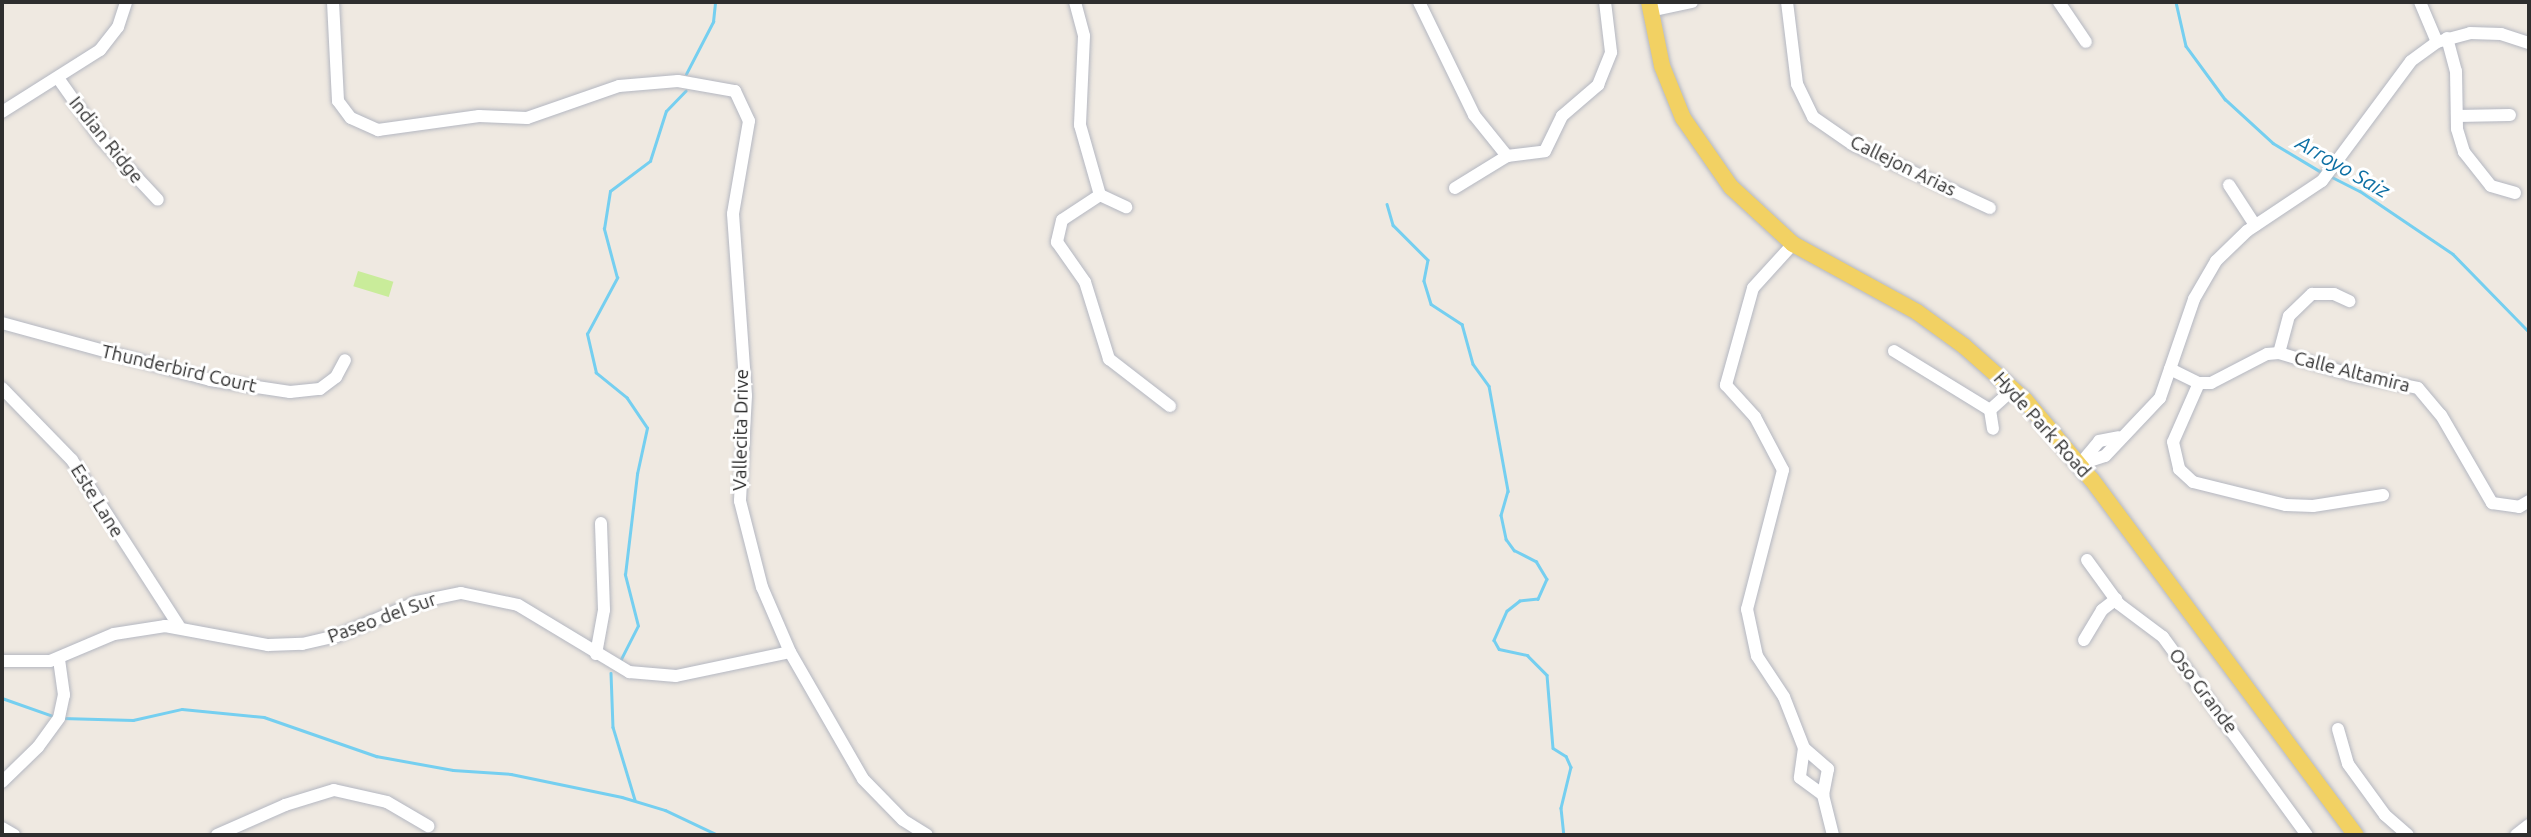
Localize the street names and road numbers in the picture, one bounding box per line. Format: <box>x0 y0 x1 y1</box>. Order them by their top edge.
street label: Indian Ridge <box>64 92 148 188</box>
street label: Callejon Arias <box>1846 131 1960 201</box>
street label: Thunderbird Court <box>99 340 259 398</box>
street label: Calle Altamira <box>2292 347 2412 397</box>
street label: Hyde Park Road <box>1989 368 2095 482</box>
street label: Vallecita Drive <box>729 369 753 491</box>
street label: Este Lane <box>66 460 128 542</box>
street label: Paseo del Sur <box>324 588 440 648</box>
street label: Oso Grande <box>2164 644 2242 738</box>

